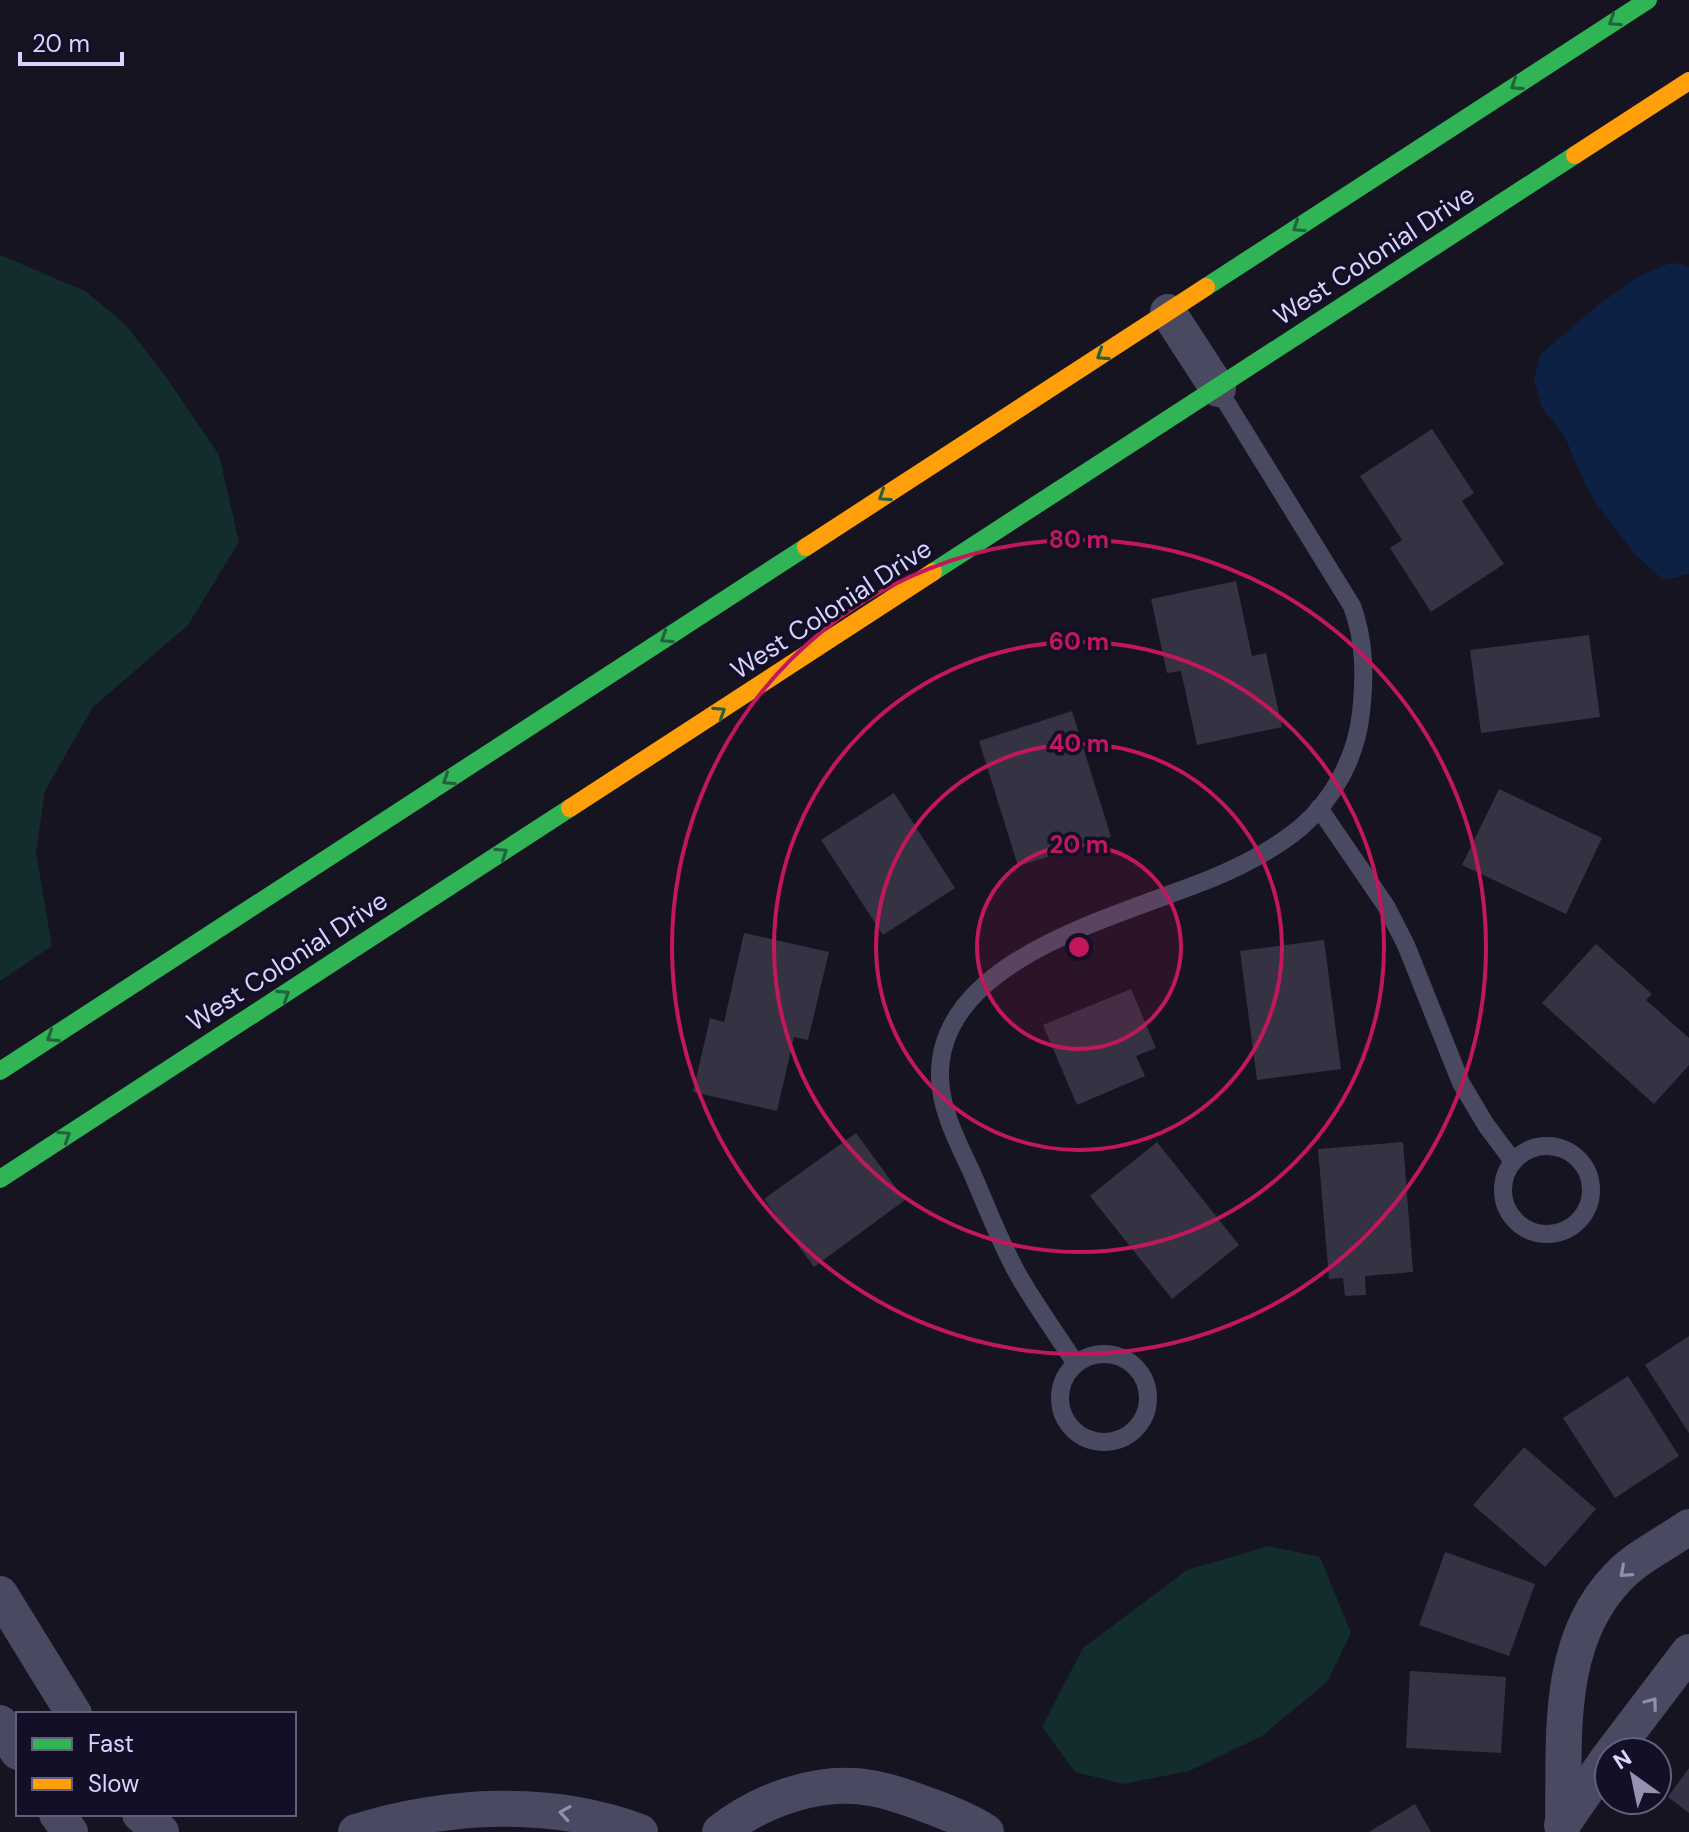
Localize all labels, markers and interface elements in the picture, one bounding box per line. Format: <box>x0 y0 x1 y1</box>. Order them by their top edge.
one-way arrow <box>1609 12 1623 27</box>
scale bar <box>20 16 122 66</box>
text: 20 m <box>32 28 90 59</box>
one-way arrow <box>1510 76 1525 91</box>
street label: West Colonial Drive <box>1267 177 1481 333</box>
one-way arrow <box>1292 218 1307 233</box>
one-way arrow <box>1097 345 1111 360</box>
one-way arrow <box>879 487 893 502</box>
text: 80 m <box>1049 524 1109 555</box>
street label: West Colonial Drive <box>724 531 938 687</box>
text: 60 m <box>1049 626 1109 657</box>
one-way arrow <box>661 629 675 644</box>
one-way arrow <box>711 706 725 721</box>
text: 40 m <box>1049 728 1109 759</box>
one-way arrow <box>443 770 457 785</box>
text: 20 m <box>1050 829 1108 860</box>
one-way arrow <box>493 848 507 863</box>
street label: West Colonial Drive <box>180 883 394 1039</box>
centre of rings <box>1065 933 1093 961</box>
one-way arrow <box>275 989 289 1004</box>
one-way arrow <box>47 1028 61 1043</box>
one-way arrow <box>57 1131 71 1146</box>
one-way arrow <box>1620 1562 1635 1577</box>
one-way arrow <box>1642 1697 1656 1712</box>
legend <box>16 1712 296 1816</box>
text: Fast <box>88 1728 134 1759</box>
north arrow <box>1593 1736 1673 1816</box>
text: N <box>1608 1743 1637 1776</box>
text: Slow <box>88 1768 139 1799</box>
one-way arrow <box>558 1805 571 1822</box>

